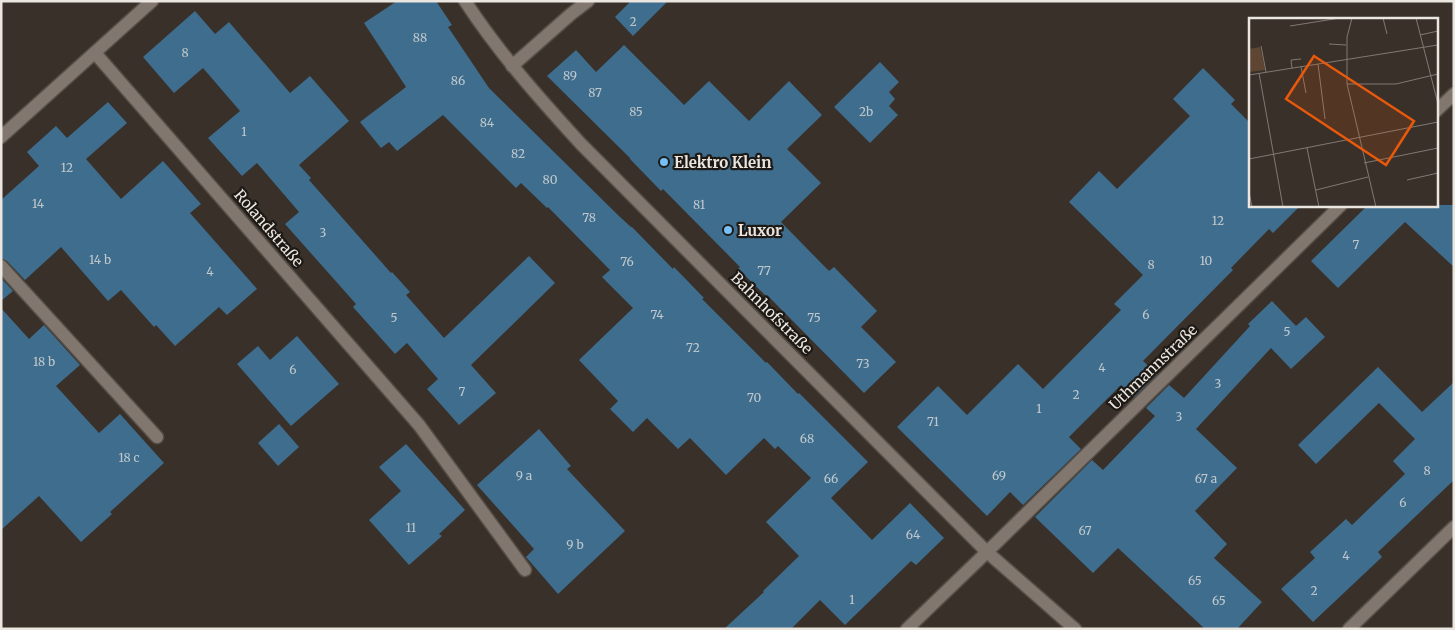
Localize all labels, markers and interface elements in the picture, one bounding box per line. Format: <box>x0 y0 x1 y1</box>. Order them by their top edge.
house number: 2 <box>629 14 637 29</box>
inset map <box>1249 18 1438 206</box>
house number: 88 <box>413 30 427 45</box>
house number: 8 <box>181 45 189 60</box>
house number: 89 <box>563 68 577 83</box>
house number: 86 <box>451 73 465 88</box>
house number: 87 <box>588 85 602 100</box>
house number: 85 <box>629 104 643 119</box>
house number: 2b <box>859 104 873 119</box>
house number: 84 <box>480 115 495 130</box>
house number: 1 <box>241 124 247 139</box>
house number: 82 <box>511 146 525 161</box>
place label: Elektro Klein <box>674 153 771 172</box>
marker: Elektro Klein <box>658 156 670 168</box>
house number: 12 <box>61 160 73 175</box>
house number: 80 <box>543 172 558 187</box>
street label: Rolandstraße <box>230 185 308 271</box>
house number: 14 <box>32 196 45 211</box>
house number: 81 <box>693 197 706 212</box>
house number: 78 <box>582 210 596 225</box>
house number: 12 <box>1212 213 1224 228</box>
place label: Luxor <box>738 221 782 240</box>
marker: Luxor <box>722 224 734 236</box>
house number: 3 <box>320 225 327 240</box>
house number: 7 <box>1353 237 1360 252</box>
house number: 14 b <box>89 252 111 267</box>
house number: 10 <box>1200 253 1213 268</box>
house number: 76 <box>620 254 634 269</box>
house number: 8 <box>1147 257 1155 272</box>
house number: 77 <box>757 263 771 278</box>
house number: 4 <box>206 264 214 279</box>
street label: Bahnhofstraße <box>727 268 817 358</box>
house number: 74 <box>650 307 664 322</box>
house number: 6 <box>1142 307 1150 322</box>
house number: 5 <box>390 310 398 325</box>
house number: 75 <box>807 310 821 325</box>
street label: Uthmannstraße <box>1105 320 1201 414</box>
house number: 5 <box>1283 324 1291 339</box>
house number: 72 <box>686 340 700 355</box>
house number: 18 b <box>33 354 55 369</box>
house number: 73 <box>856 356 870 371</box>
house number: 4 <box>1098 360 1106 375</box>
house number: 6 <box>289 362 297 377</box>
house number: 3 <box>1215 376 1222 391</box>
house number: 7 <box>459 384 466 399</box>
house number: 2 <box>1072 387 1080 402</box>
house number: 70 <box>747 390 761 405</box>
house number: 1 <box>1036 401 1042 416</box>
house number: 3 <box>1176 409 1183 424</box>
house number: 71 <box>927 414 940 429</box>
house number: 68 <box>800 431 814 446</box>
house number: 18 c <box>118 450 140 465</box>
house number: 8 <box>1423 463 1431 478</box>
house number: 9 a <box>516 468 533 483</box>
house number: 69 <box>992 468 1006 483</box>
house number: 66 <box>824 471 838 486</box>
house number: 67 a <box>1195 471 1218 486</box>
house number: 6 <box>1399 495 1407 510</box>
house number: 11 <box>406 520 417 535</box>
house number: 67 <box>1078 523 1092 538</box>
house number: 64 <box>906 527 921 542</box>
house number: 9 b <box>566 537 584 552</box>
house number: 4 <box>1342 548 1350 563</box>
house number: 65 <box>1188 573 1202 588</box>
house number: 2 <box>1310 583 1318 598</box>
house number: 1 <box>849 592 855 607</box>
house number: 65 <box>1212 593 1226 608</box>

